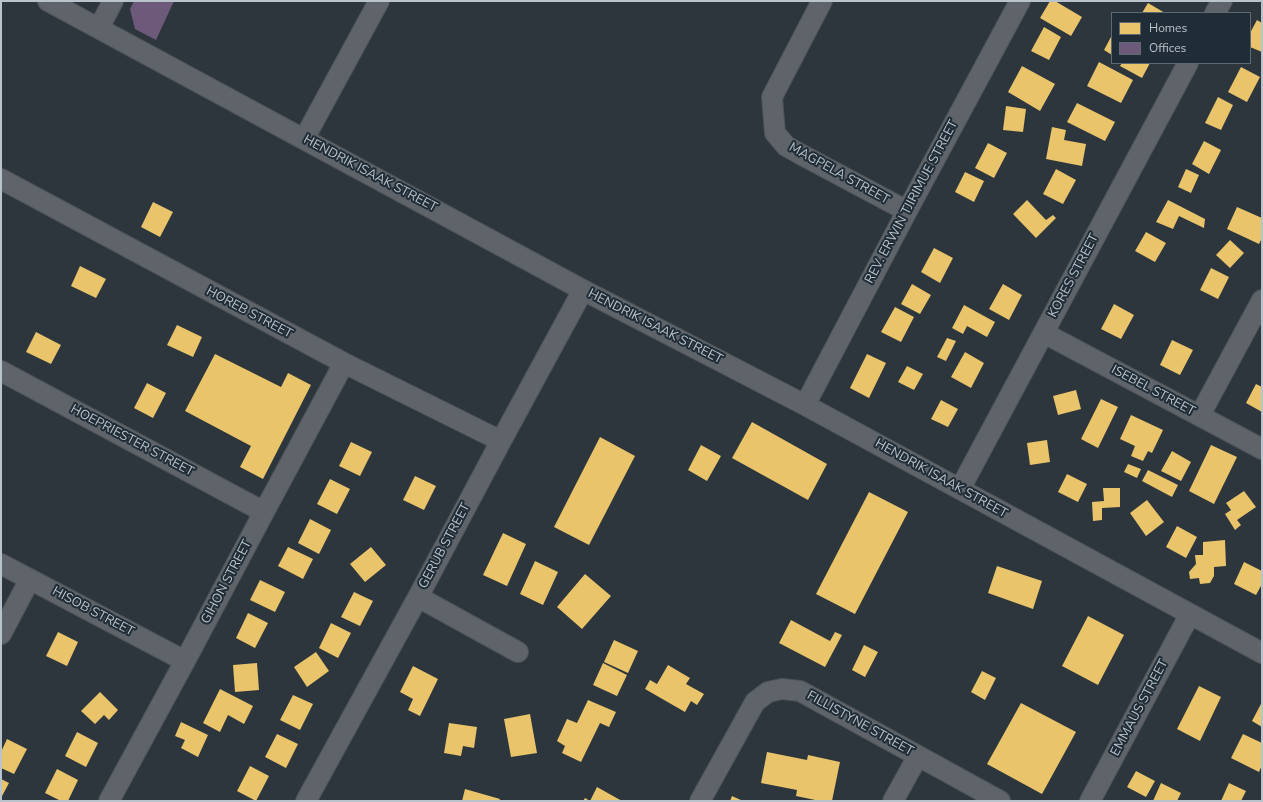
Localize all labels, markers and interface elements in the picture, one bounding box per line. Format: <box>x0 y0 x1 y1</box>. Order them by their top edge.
legend <box>1111 12 1251 64</box>
text: Homes <box>1149 20 1187 36</box>
text: Offices <box>1149 40 1186 56</box>
street label: REV. ERWIN TJIRIMUE STREET <box>862 118 962 286</box>
street label: HENDRIK ISAAK STREET <box>301 132 439 216</box>
street label: MAGPELA STREET <box>786 140 892 208</box>
street label: KORES STREET <box>1045 232 1103 320</box>
street label: HOREB STREET <box>203 284 295 342</box>
street label: HENDRIK ISAAK STREET <box>585 286 725 368</box>
street label: ISEBEL STREET <box>1108 362 1198 420</box>
street label: HOEPRIESTER STREET <box>68 402 196 480</box>
street label: HENDRIK ISAAK STREET <box>872 436 1010 522</box>
street label: GERUB STREET <box>416 501 474 591</box>
street label: GIHON STREET <box>198 537 256 627</box>
street label: HISOB STREET <box>49 584 137 640</box>
street label: EMMAUS STREET <box>1108 657 1172 759</box>
street label: FILLISTYNE STREET <box>804 688 916 760</box>

